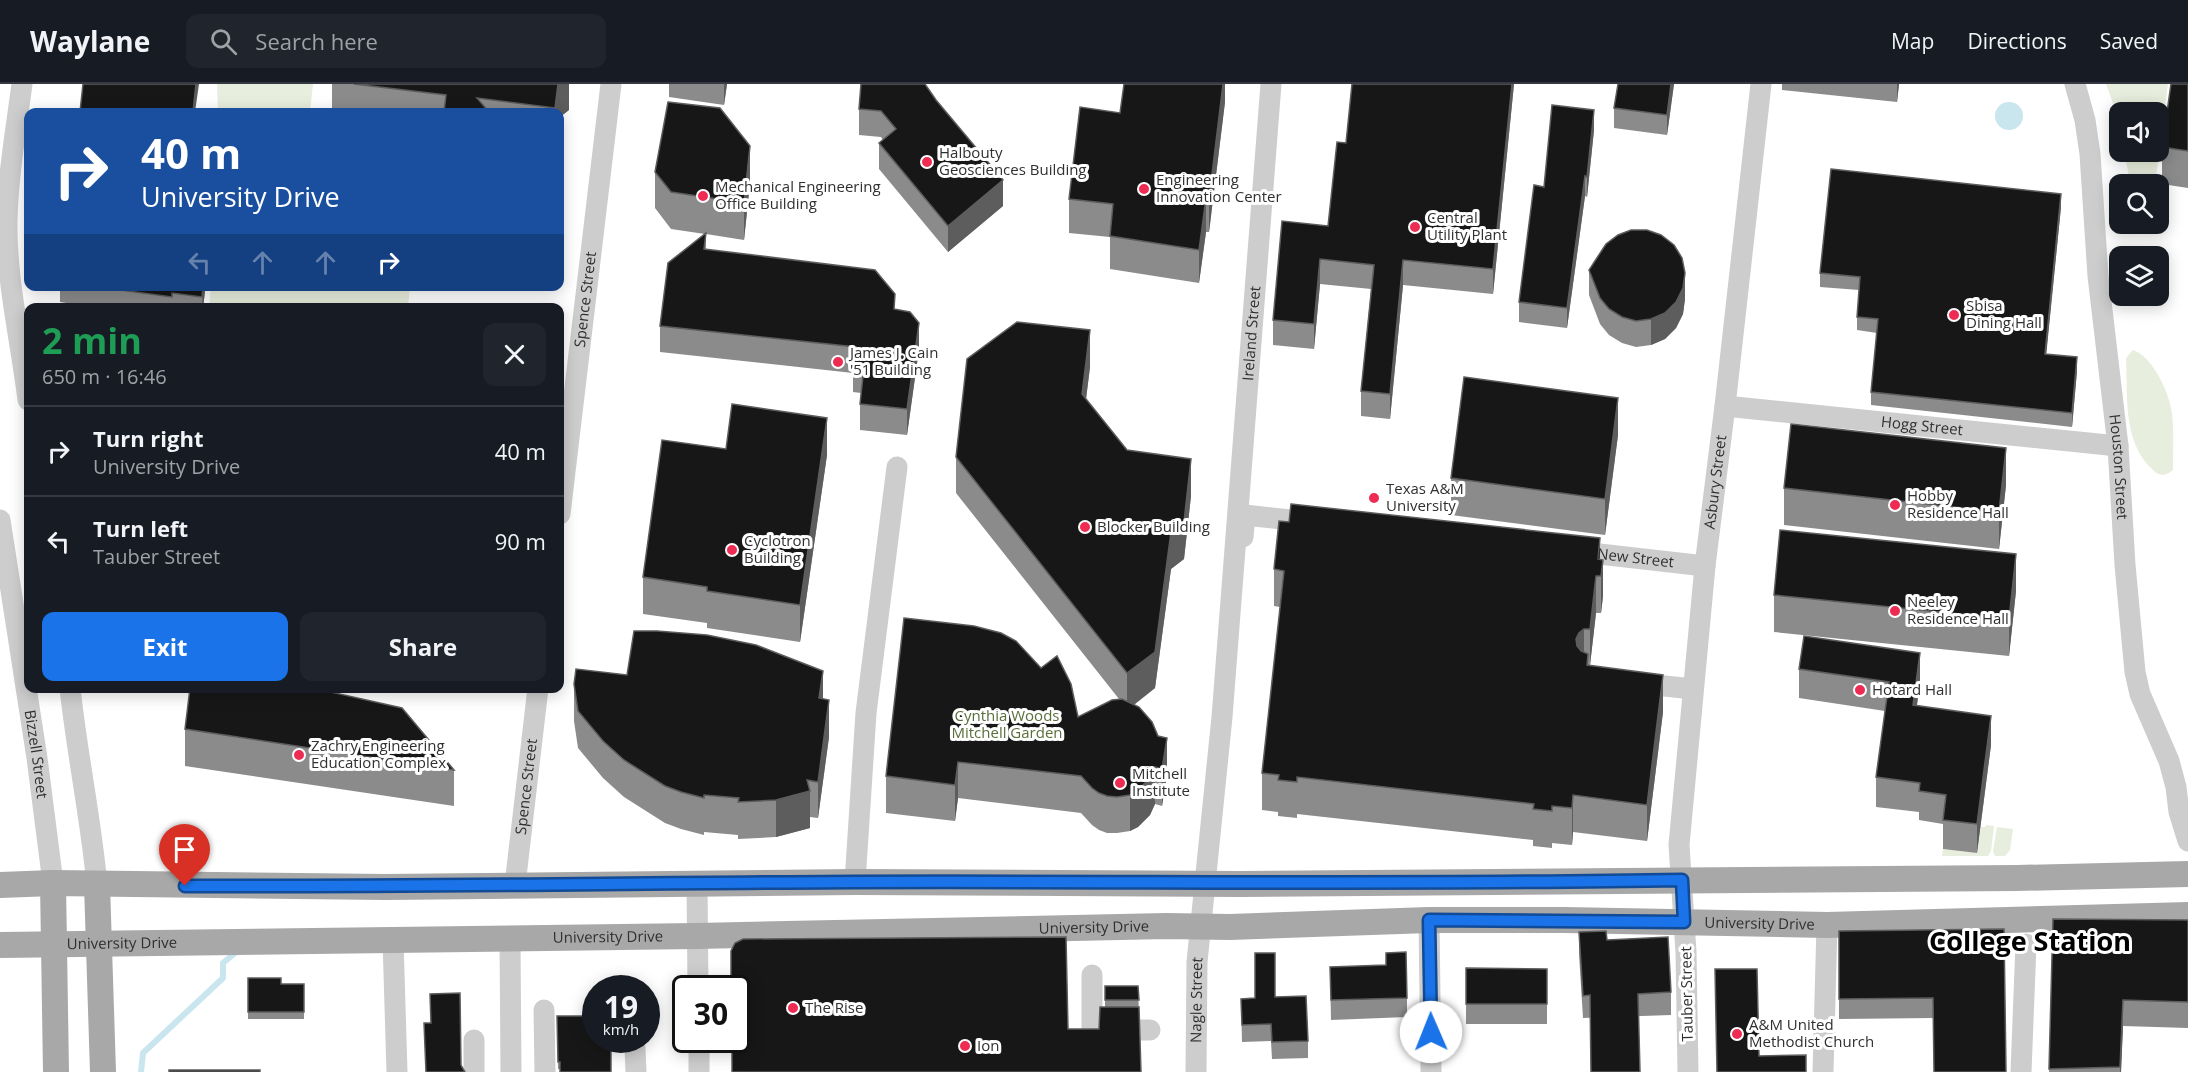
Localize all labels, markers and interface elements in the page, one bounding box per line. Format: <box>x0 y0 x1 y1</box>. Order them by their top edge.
search box <box>186 14 606 68</box>
text: Waylane <box>30 22 150 60</box>
icon: search <box>207 25 240 58</box>
text: Search here <box>255 26 378 56</box>
text: Map <box>1891 27 1934 55</box>
text: Directions <box>1967 27 2067 55</box>
text: Saved <box>2100 27 2158 55</box>
map controls <box>2109 102 2169 306</box>
button: sound <box>2109 102 2169 162</box>
text: 40 m <box>141 124 241 181</box>
icon: right <box>42 132 120 210</box>
place label: Halbouty Geosciences Building <box>939 142 1087 179</box>
marker: Halbouty Geosciences Building <box>920 155 934 169</box>
place label: Engineering Innovation Center <box>1156 169 1282 206</box>
button: search <box>2109 174 2169 234</box>
place label: Mechanical Engineering Office Building <box>715 176 881 213</box>
text: University Drive <box>141 178 340 215</box>
marker: Engineering Innovation Center <box>1137 182 1151 196</box>
marker: Mechanical Engineering Office Building <box>696 189 710 203</box>
place label: Central Utility Plant <box>1427 207 1507 244</box>
marker: Central Utility Plant <box>1408 220 1422 234</box>
icon: left <box>183 246 216 279</box>
icon: ahead <box>246 246 279 279</box>
icon: ahead <box>309 246 342 279</box>
icon: right <box>372 246 405 279</box>
button: layers <box>2109 246 2169 306</box>
street label: Spence Street <box>569 250 600 349</box>
street label: Ireland Street <box>1237 285 1264 382</box>
place label: Sbisa Dining Hall <box>1966 295 2042 332</box>
marker: Sbisa Dining Hall <box>1947 308 1961 322</box>
text: 2 min <box>42 316 142 365</box>
button: close <box>483 323 546 386</box>
place label: James J. Cain '51 Building <box>848 342 938 379</box>
marker: James J. Cain '51 Building <box>831 355 845 369</box>
text: 650 m · 16:46 <box>42 363 167 390</box>
street label: Hogg Street <box>1880 411 1964 439</box>
street label: Houston Street <box>2105 413 2133 520</box>
text: Turn right <box>93 423 204 453</box>
street label: Asbury Street <box>1699 434 1730 530</box>
icon: right <box>42 435 75 468</box>
text: 40 m <box>495 436 546 466</box>
text: University Drive <box>93 453 240 480</box>
place label: Texas A&M University <box>1386 478 1464 515</box>
place label: Hobby Residence Hall <box>1907 485 2009 522</box>
marker: Texas A&M University <box>1367 491 1381 505</box>
marker: Hobby Residence Hall <box>1888 498 1902 512</box>
text: Turn left <box>93 513 188 543</box>
place label: Blocker Building <box>1097 516 1210 536</box>
marker: Blocker Building <box>1078 520 1092 534</box>
icon: left <box>42 525 75 558</box>
text: 90 m <box>495 526 546 556</box>
place label: Cyclotron Building <box>744 530 811 567</box>
text: Tauber Street <box>93 543 220 570</box>
marker: Cyclotron Building <box>725 543 739 557</box>
street label: New Street <box>1596 543 1675 571</box>
place label: Neeley Residence Hall <box>1907 591 2009 628</box>
marker: Neeley Residence Hall <box>1888 604 1902 618</box>
button: Exit <box>42 612 288 681</box>
button: Share <box>300 612 546 681</box>
place label: Hotard Hall <box>1872 679 1952 699</box>
marker: Hotard Hall <box>1853 683 1867 697</box>
park label: Cynthia Woods Mitchell Garden <box>951 705 1063 742</box>
street label: Bizzell Street <box>21 708 53 800</box>
place label: Zachry Engineering Education Complex <box>311 735 446 772</box>
street label: Spence Street <box>510 737 541 836</box>
marker: Zachry Engineering Education Complex <box>292 748 306 762</box>
place label: Mitchell Institute <box>1132 763 1190 800</box>
marker: Mitchell Institute <box>1113 776 1127 790</box>
pin <box>159 824 210 886</box>
icon: arrive <box>168 833 201 866</box>
street label: University Drive <box>1704 912 1815 934</box>
street label: University Drive <box>1038 915 1149 938</box>
district label: College Station <box>1929 922 2131 959</box>
street label: University Drive <box>553 925 663 947</box>
street label: University Drive <box>67 932 177 953</box>
street label: Tauber Street <box>1675 946 1697 1042</box>
street label: Nagle Street <box>1185 956 1206 1043</box>
speed limit sign: 30 <box>672 975 750 1053</box>
text: 19 <box>604 986 638 1027</box>
place label: The Rise <box>805 997 863 1017</box>
position arrow <box>1399 1000 1463 1064</box>
marker: The Rise <box>786 1001 800 1015</box>
place label: A&M United Methodist Church <box>1749 1014 1874 1051</box>
text: km/h <box>603 1019 639 1039</box>
marker: A&M United Methodist Church <box>1730 1027 1744 1041</box>
place label: Ion <box>977 1035 999 1055</box>
marker: Ion <box>958 1039 972 1053</box>

